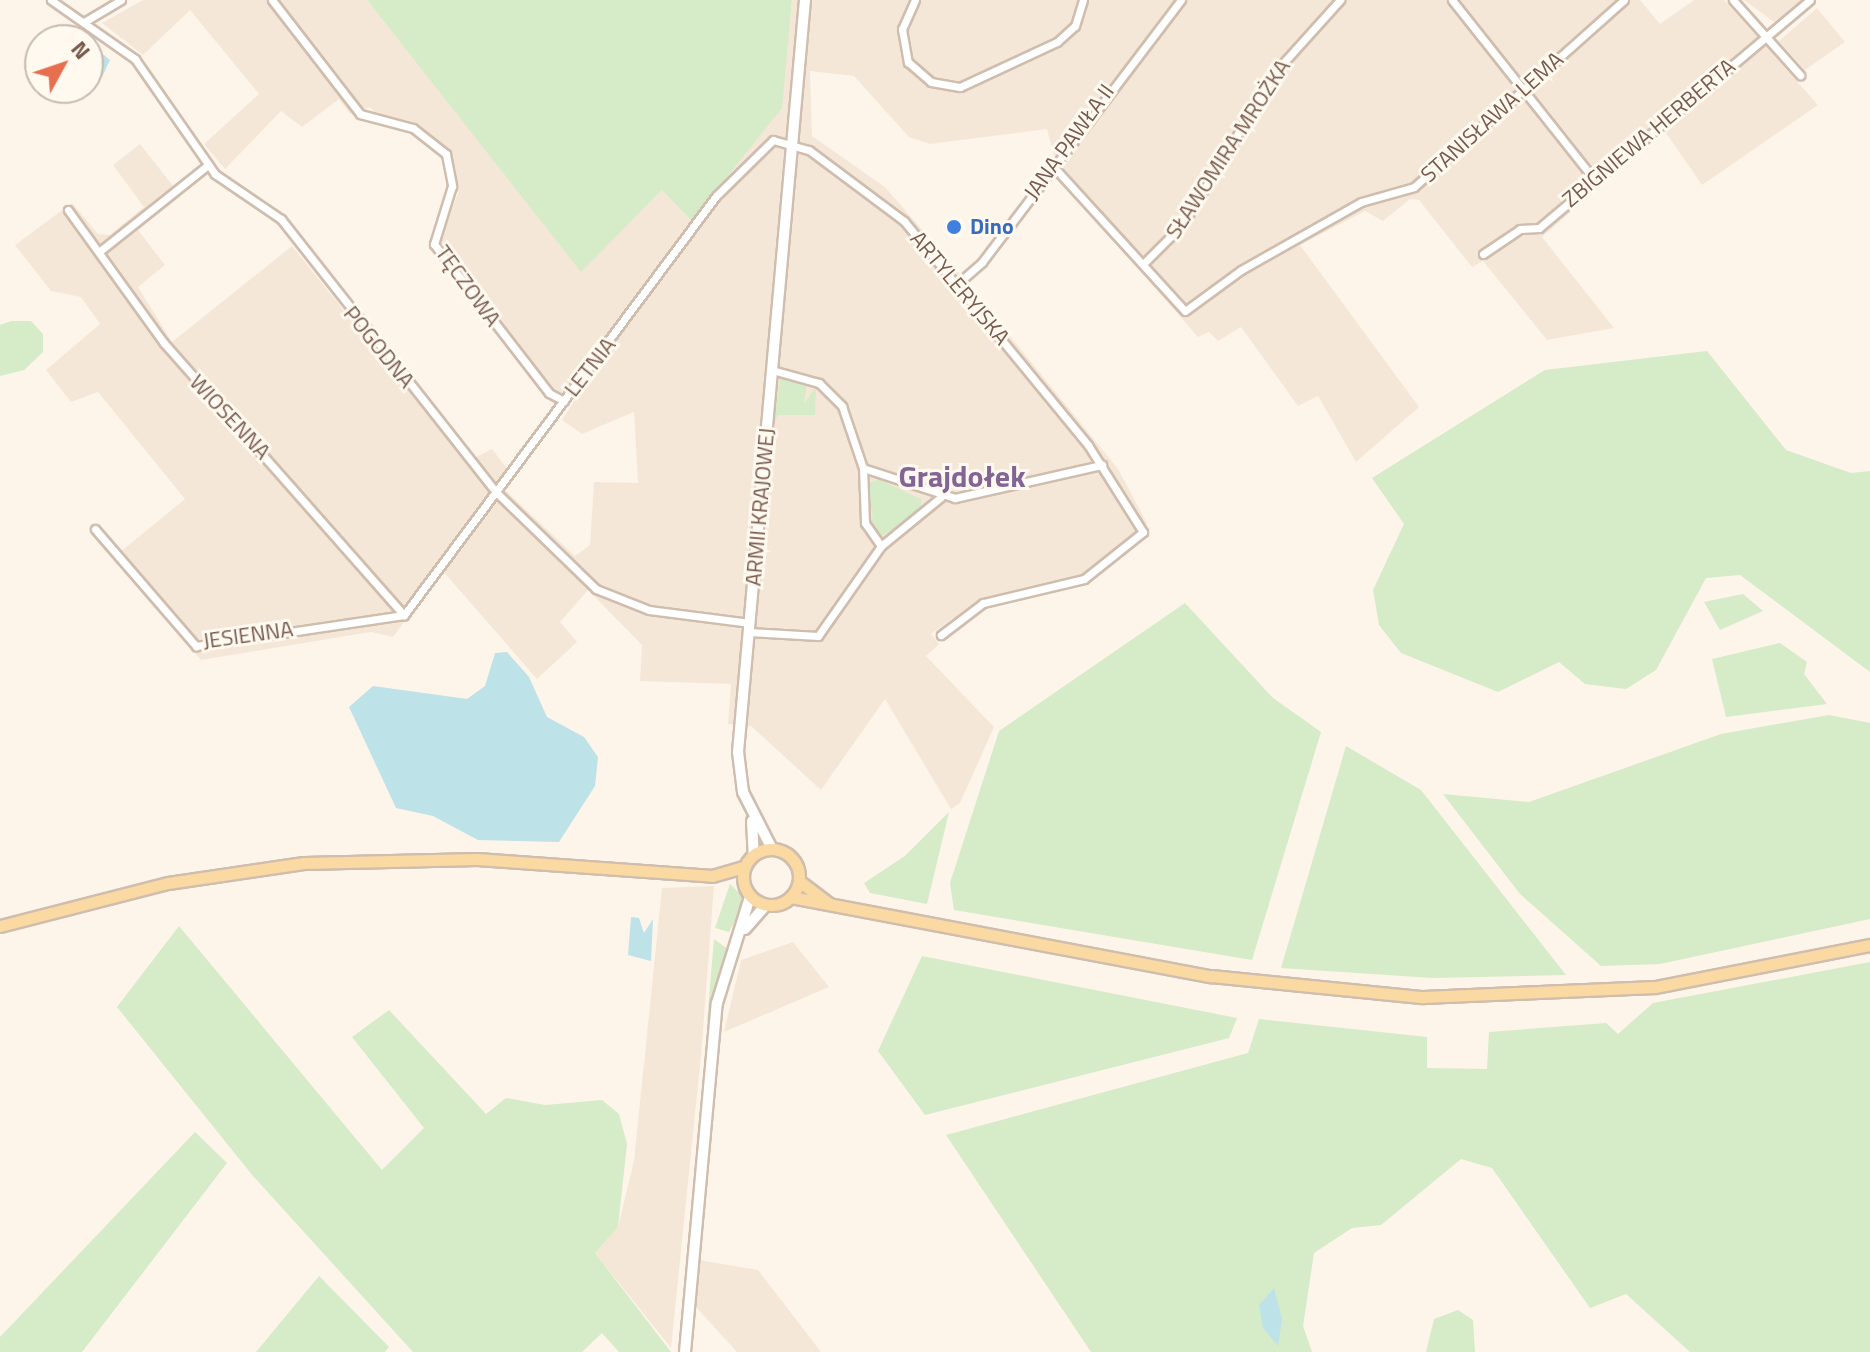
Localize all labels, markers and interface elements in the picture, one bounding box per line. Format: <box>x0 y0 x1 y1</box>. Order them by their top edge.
north arrow <box>24 24 104 104</box>
text: N <box>63 33 99 67</box>
street label: STANISŁAWA LEMA <box>1415 46 1569 188</box>
street label: ZBIGNIEWA HERBERTA <box>1557 53 1741 213</box>
street label: SŁAWOMIRA MROŻKA <box>1160 54 1296 244</box>
street label: JANA PAWŁA II <box>1018 79 1120 205</box>
place label: Dino <box>970 214 1014 240</box>
marker: Dino <box>945 218 963 236</box>
street label: ARTYLERYJSKA <box>905 226 1015 350</box>
street label: TĘCZOWA <box>430 240 506 332</box>
street label: POGODNA <box>338 301 420 393</box>
street label: LETNIA <box>559 332 621 402</box>
street label: WIOSENNA <box>184 369 276 465</box>
street label: ARMII KRAJOWEJ <box>740 427 780 587</box>
district label: Grajdołek <box>898 458 1026 494</box>
street label: JESIENNA <box>201 616 295 654</box>

